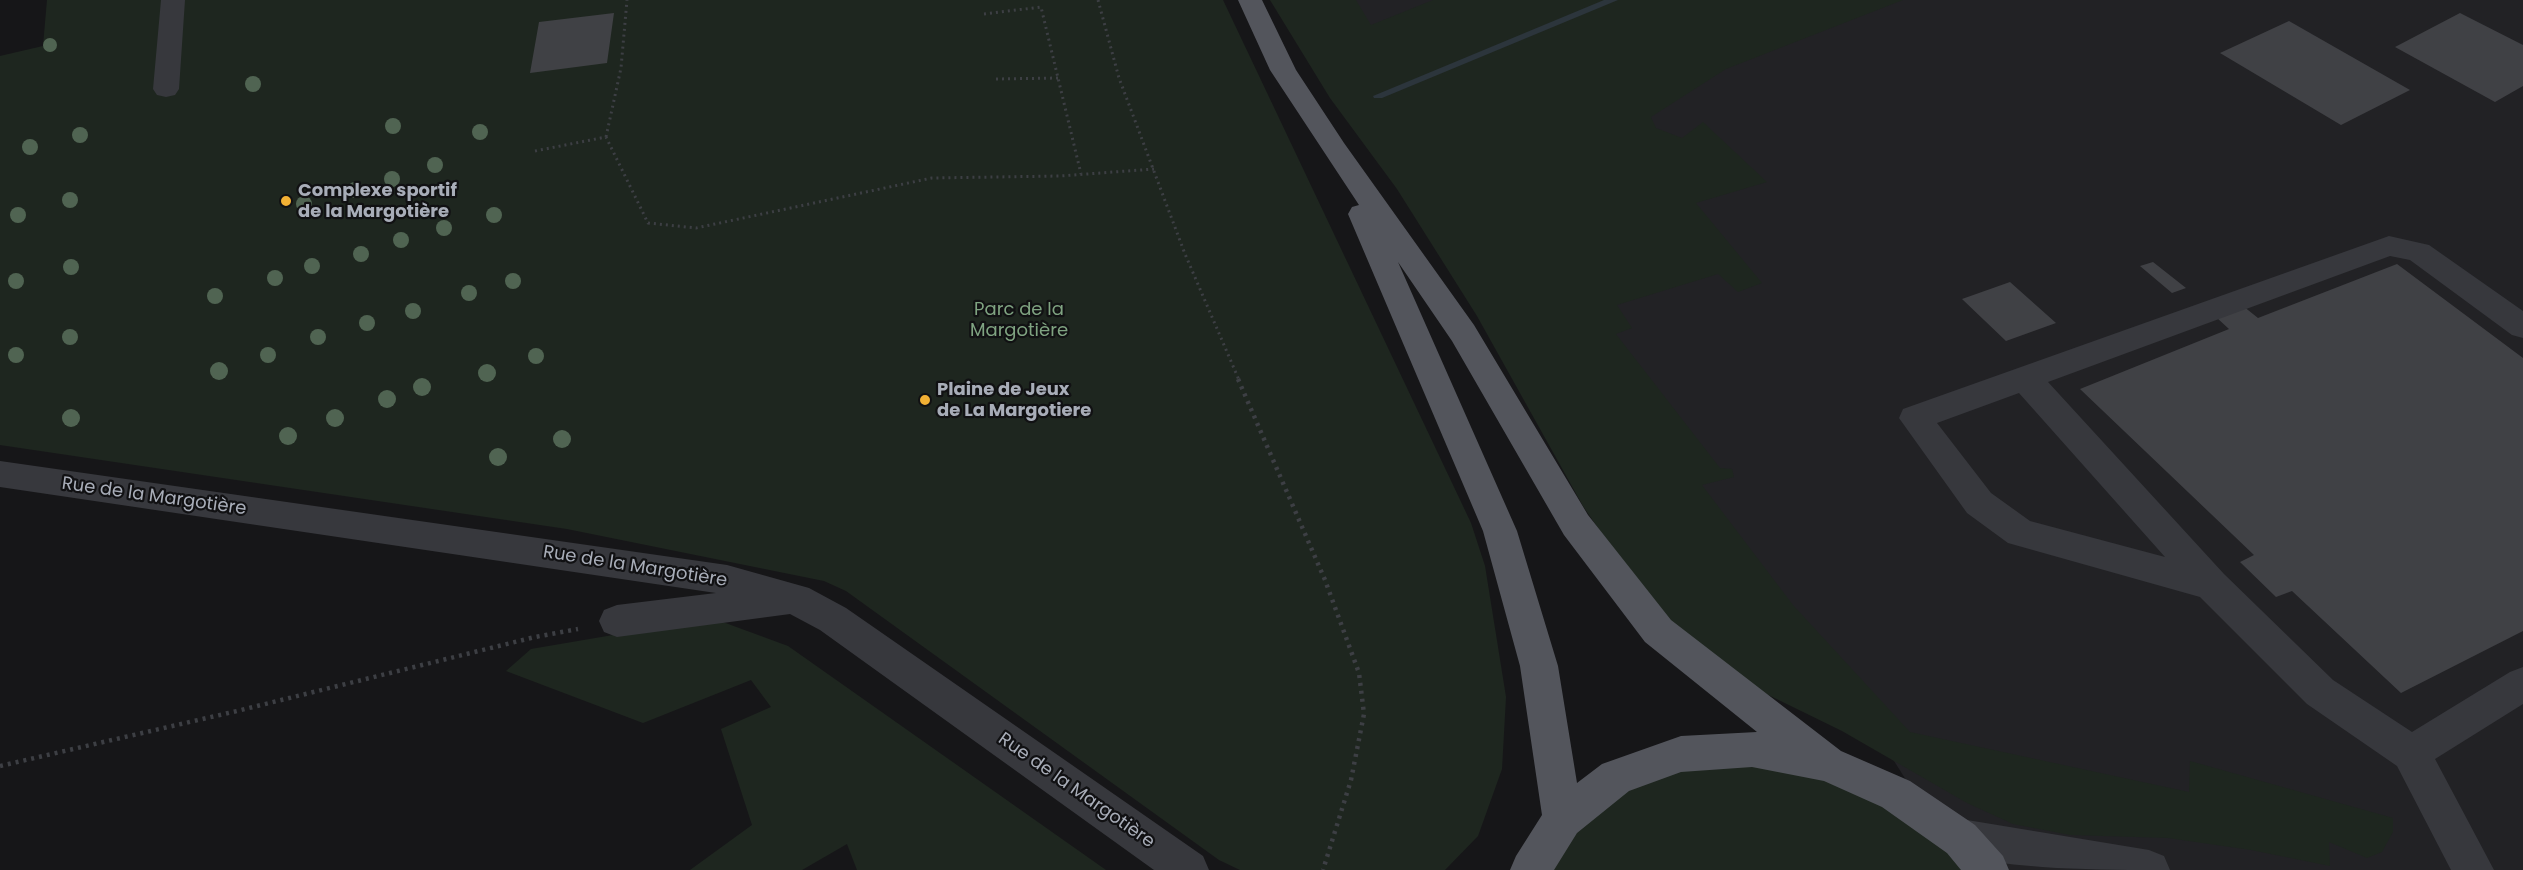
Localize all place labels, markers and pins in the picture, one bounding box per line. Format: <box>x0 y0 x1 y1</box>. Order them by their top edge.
place label: Complexe sportif de la Margotière <box>298 180 457 222</box>
marker: Complexe sportif de la Margotière <box>279 194 293 208</box>
place label: Plaine de Jeux de La Margotiere <box>937 379 1091 422</box>
marker: Plaine de Jeux de La Margotiere <box>918 393 932 407</box>

